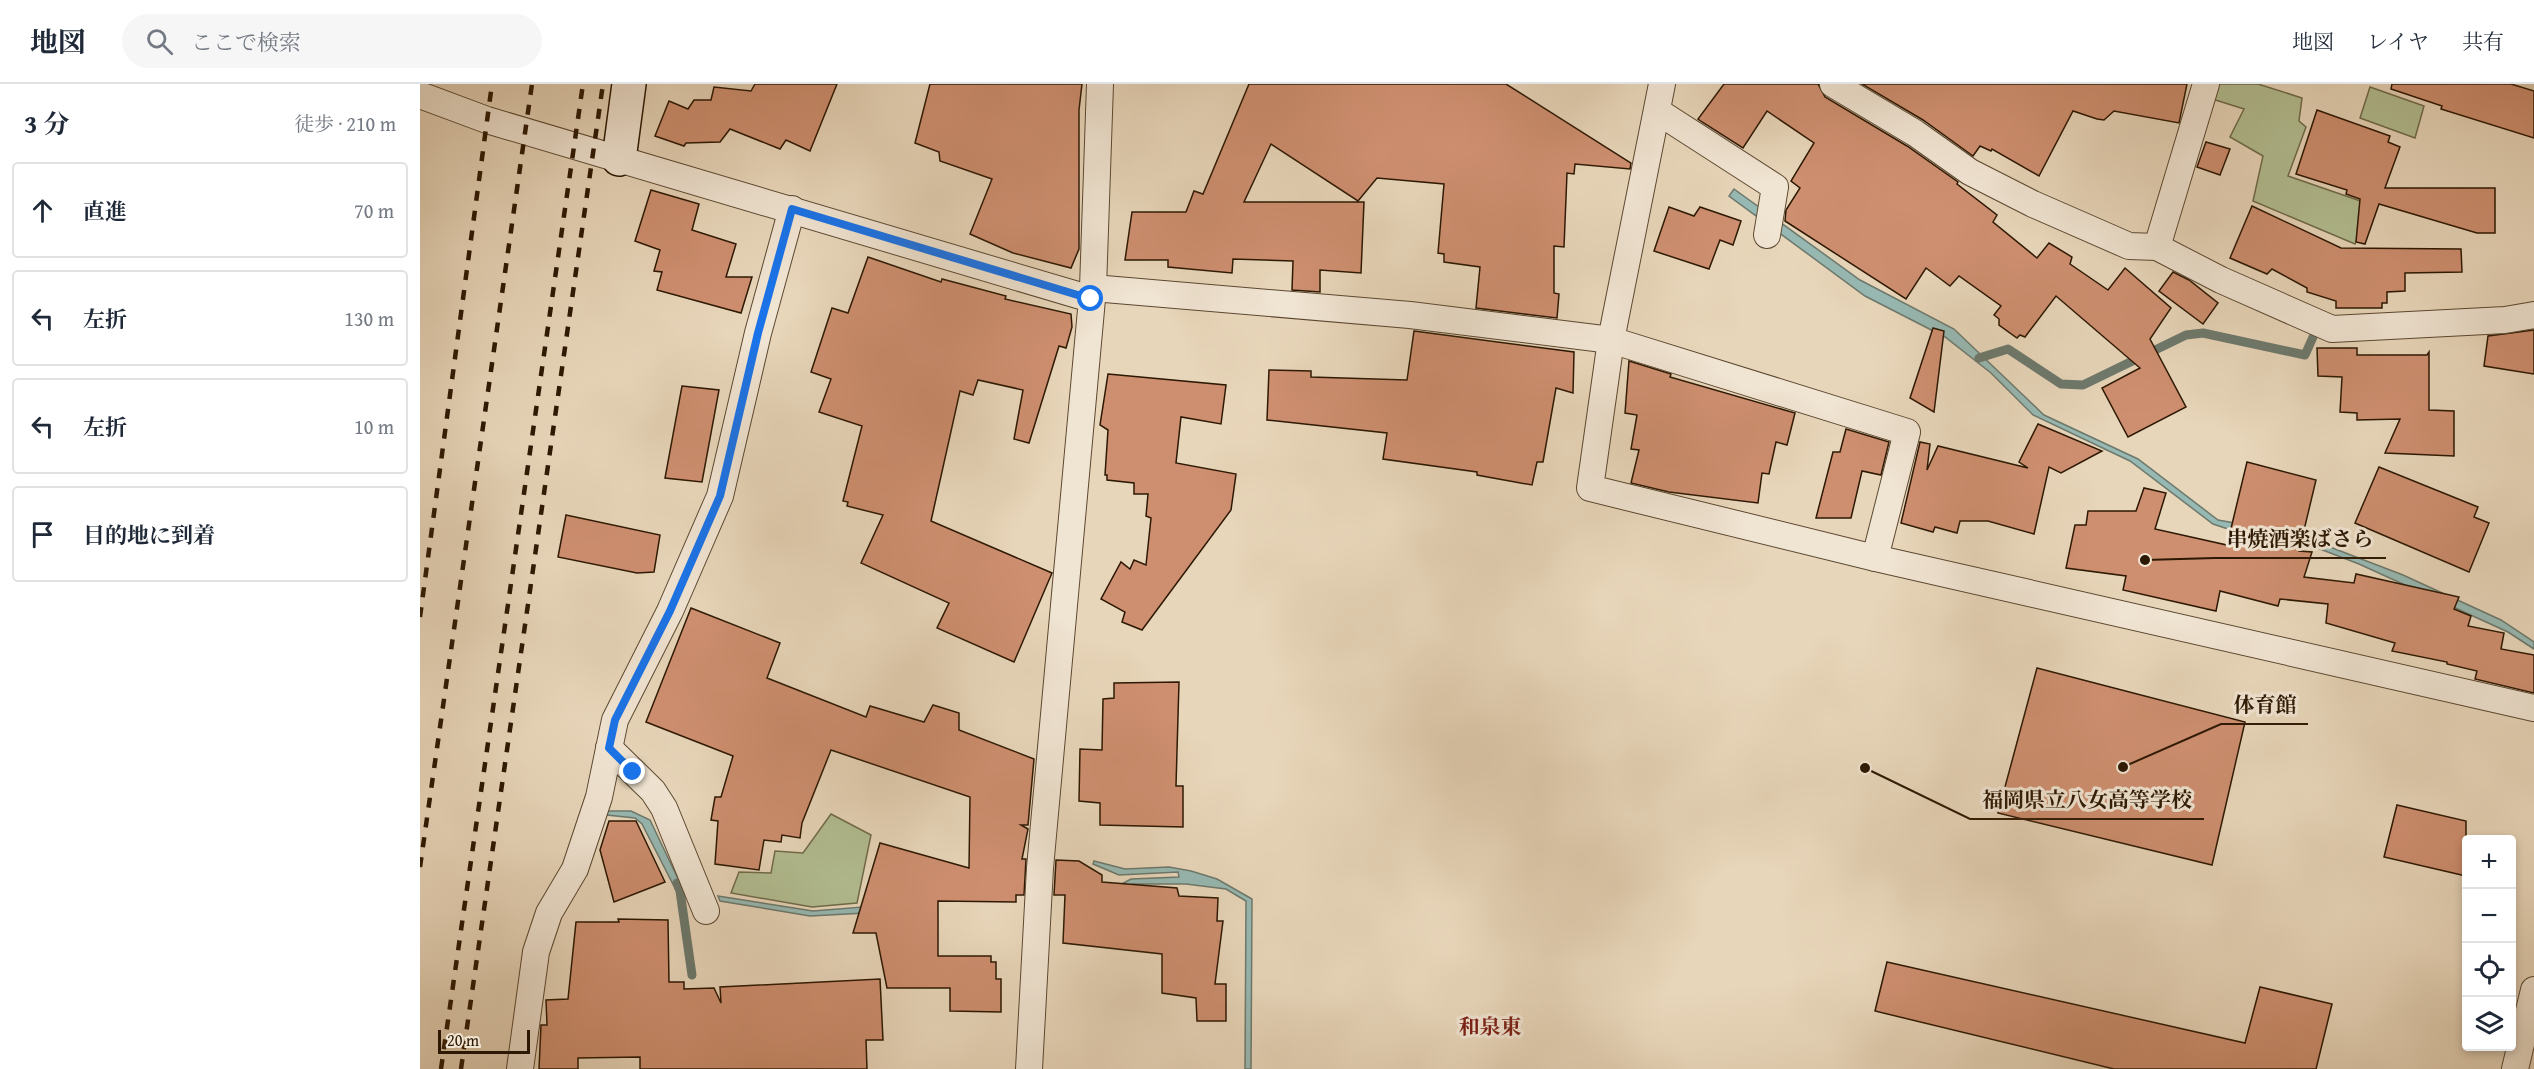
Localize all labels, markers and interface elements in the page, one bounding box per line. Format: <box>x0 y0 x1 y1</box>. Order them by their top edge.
search box <box>122 14 542 68</box>
text: 地図 <box>30 21 86 62</box>
icon: search <box>143 25 176 58</box>
text: ここで検索 <box>191 26 301 58</box>
text: 地図 <box>2292 26 2334 57</box>
text: レイヤ <box>2367 26 2429 57</box>
text: 共有 <box>2462 26 2504 57</box>
text: 3 分 <box>24 104 69 143</box>
text: 徒歩 · 210 m <box>294 109 396 138</box>
icon: ahead <box>26 194 59 227</box>
text: 直進 <box>83 195 127 227</box>
text: 70 m <box>354 196 394 225</box>
route start <box>1077 285 1103 311</box>
icon: left <box>26 302 59 335</box>
text: 左折 <box>83 303 127 335</box>
text: 130 m <box>344 304 394 333</box>
icon: left <box>26 410 59 443</box>
text: 左折 <box>83 411 127 443</box>
text: 10 m <box>354 412 394 441</box>
icon: arrive <box>26 518 59 551</box>
text: 目的地に到着 <box>83 519 215 551</box>
callout: 串焼酒楽ばさら <box>2215 519 2386 558</box>
text: 串焼酒楽ばさら <box>2227 523 2374 554</box>
callout: 体育館 <box>2221 685 2308 724</box>
text: 体育館 <box>2234 689 2297 720</box>
route end <box>619 758 645 784</box>
callout: 福岡県立八女高等学校 <box>1970 780 2204 819</box>
text: 福岡県立八女高等学校 <box>1982 784 2192 815</box>
map controls <box>2462 835 2516 1051</box>
button: + <box>2462 835 2516 889</box>
button: − <box>2462 889 2516 943</box>
button: locate <box>2462 943 2516 997</box>
button: layers <box>2462 997 2516 1051</box>
district label: 和泉東 <box>1459 1011 1522 1042</box>
scale bar <box>438 1027 530 1054</box>
text: 20 m <box>447 1028 479 1052</box>

